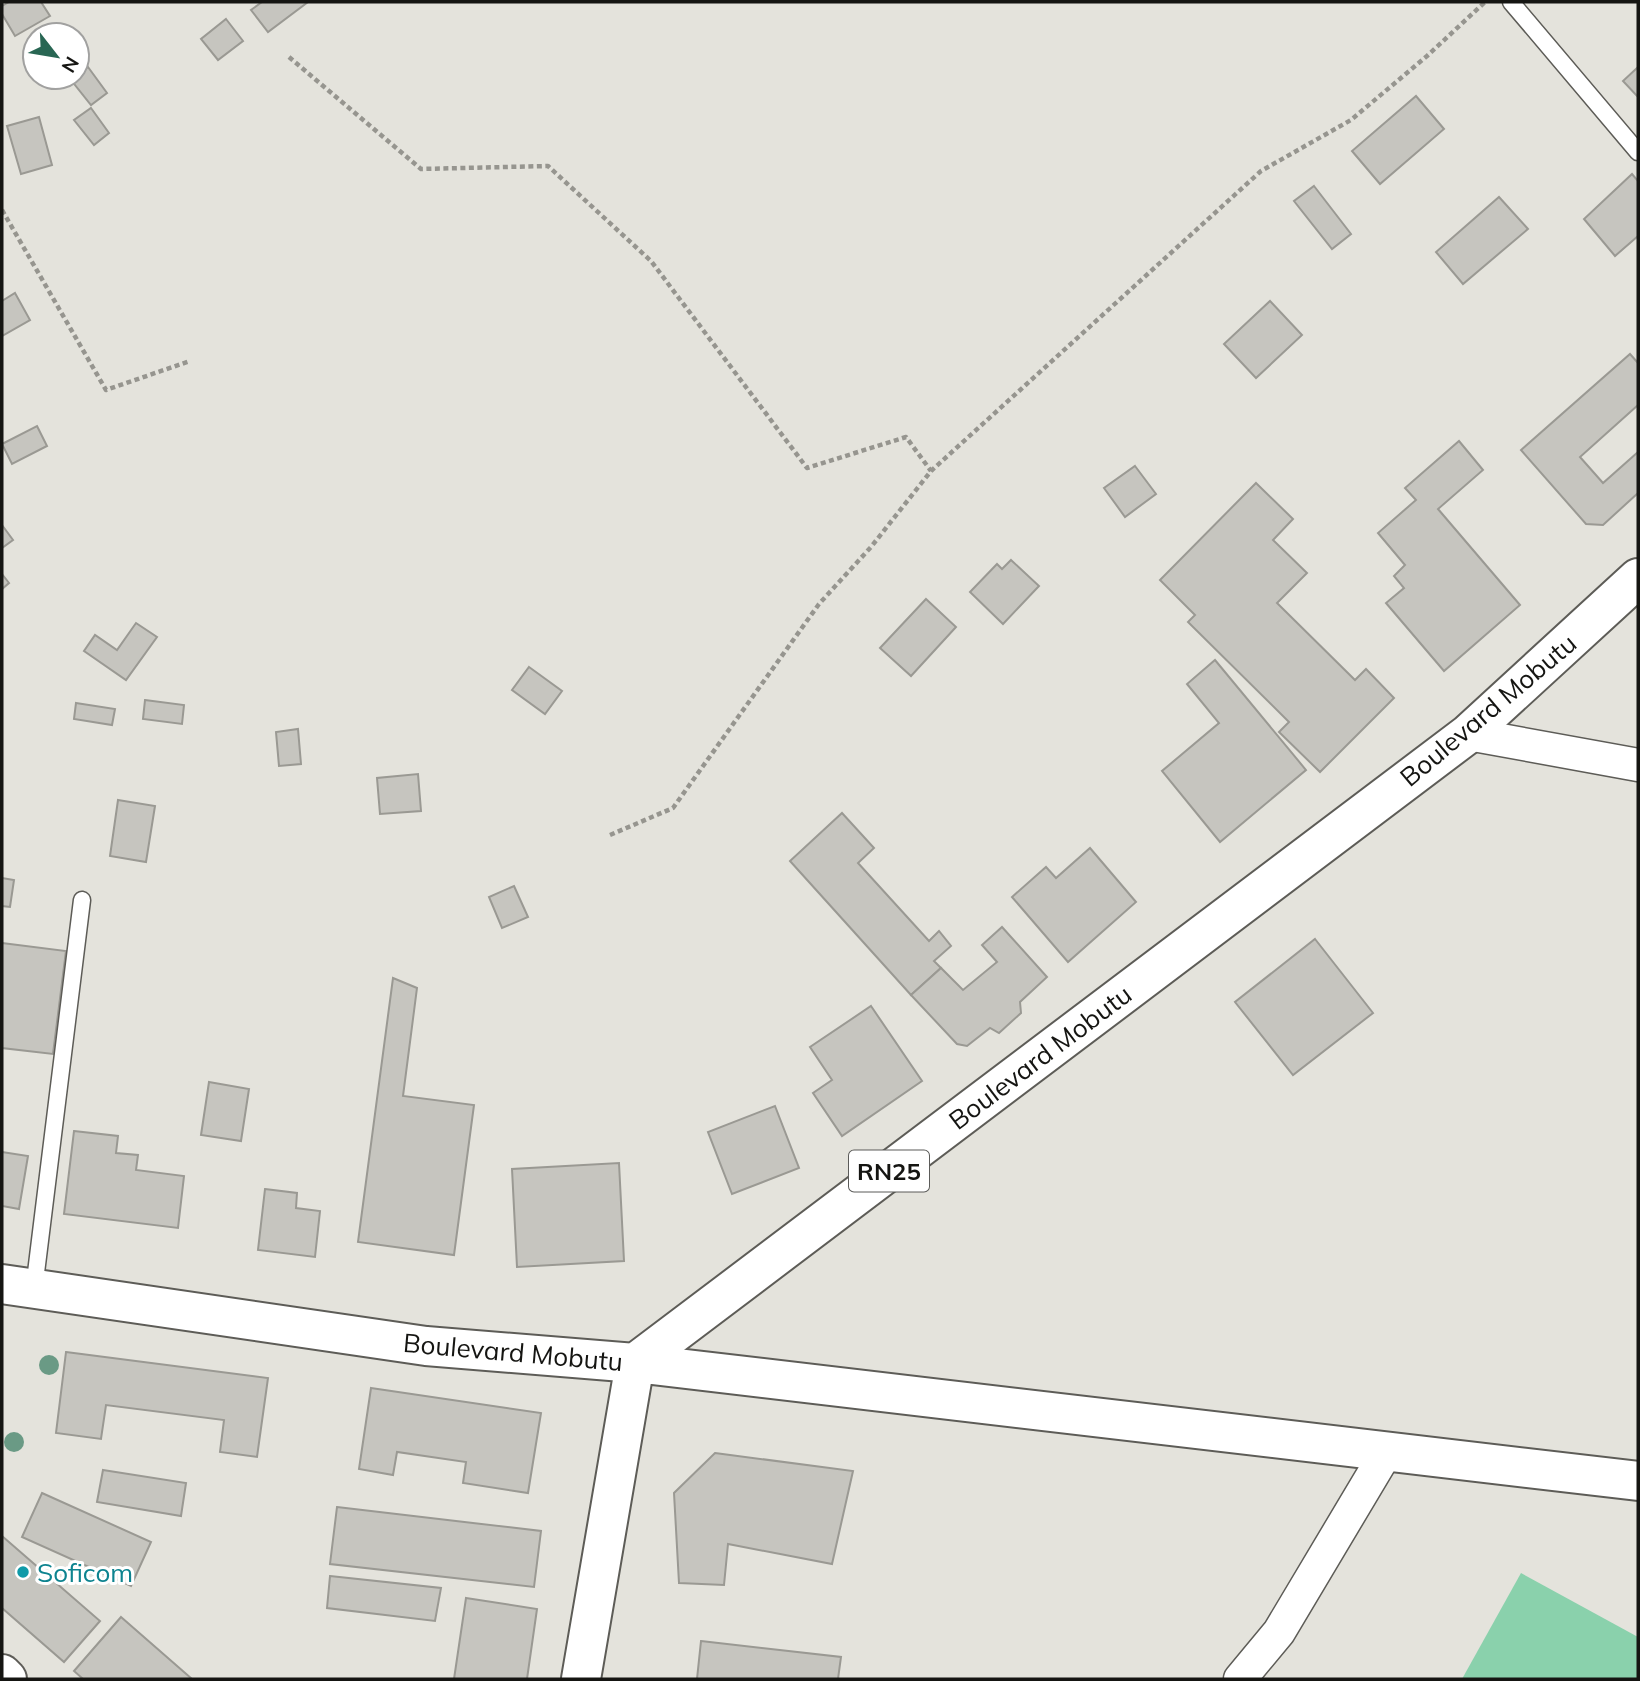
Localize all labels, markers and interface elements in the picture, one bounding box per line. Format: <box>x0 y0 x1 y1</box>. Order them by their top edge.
north arrow <box>21 21 91 91</box>
text: N <box>57 52 85 77</box>
street label: Boulevard Mobutu <box>1393 627 1583 793</box>
street label: Boulevard Mobutu <box>942 978 1138 1136</box>
road number: RN25 <box>849 1150 929 1191</box>
street label: Boulevard Mobutu <box>402 1326 624 1378</box>
place label: Soficom <box>37 1556 133 1589</box>
marker: Soficom <box>15 1564 31 1580</box>

